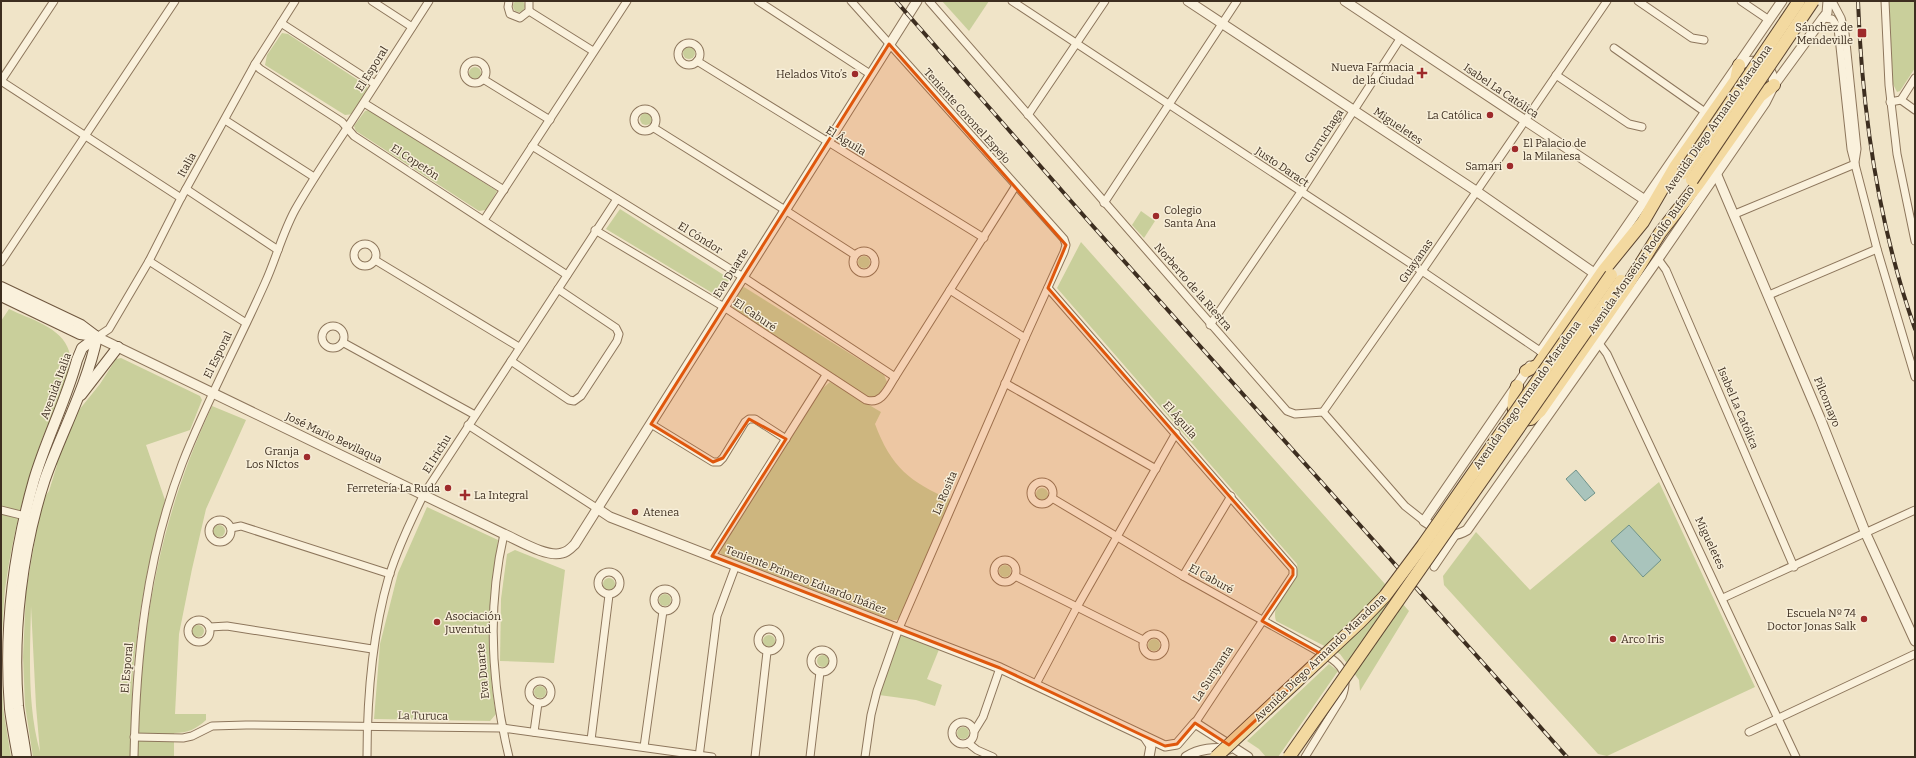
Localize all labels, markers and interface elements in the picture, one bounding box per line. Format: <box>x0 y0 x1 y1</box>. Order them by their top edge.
place label: Sánchez de Mendeville <box>1795 21 1853 47</box>
marker: Sánchez de Mendeville <box>1856 27 1868 39</box>
street label: Avenida Diego Armando Maradona <box>1662 42 1774 196</box>
street label: El Esporal <box>353 44 391 94</box>
place label: Nueva Farmacia de la Ciudad <box>1331 61 1414 87</box>
street label: Isabel La Católica <box>1461 61 1541 121</box>
street label: Teniente Coronel Espejo <box>921 66 1013 166</box>
place label: Helados Vito’s <box>776 68 847 81</box>
marker: Nueva Farmacia de la Ciudad <box>1417 68 1427 78</box>
marker: Helados Vito’s <box>850 69 860 79</box>
street label: Migueletes <box>1371 105 1425 147</box>
street label: Gurruchaga <box>1302 107 1346 165</box>
place label: La Católica <box>1427 109 1482 122</box>
marker: La Católica <box>1485 110 1495 120</box>
street label: El Águila <box>823 123 869 158</box>
place label: El Palacio de la Milanesa <box>1523 137 1586 163</box>
street label: El Copetón <box>388 142 442 182</box>
street label: Justo Daract <box>1252 144 1311 190</box>
marker: El Palacio de la Milanesa <box>1510 144 1520 154</box>
street label: Italia <box>175 150 199 180</box>
place label: Samari <box>1465 160 1503 173</box>
marker: Samari <box>1505 161 1515 171</box>
street label: Avenida Monseñor Rodolfo Bufano <box>1585 184 1697 336</box>
place label: Colegio Santa Ana <box>1164 204 1216 230</box>
marker: Colegio Santa Ana <box>1151 211 1161 221</box>
street label: El Cóndor <box>675 219 725 257</box>
street label: Guayanas <box>1396 237 1436 285</box>
street label: Norberto de la Riestra <box>1152 241 1234 333</box>
street label: Eva Duarte <box>711 246 751 300</box>
street label: El Caburé <box>731 296 779 334</box>
street label: Avenida Diego Armando Maradona <box>1471 318 1583 472</box>
street label: El Esporal <box>201 329 235 381</box>
street label: Avenida Italia <box>38 351 74 421</box>
street label: Isabel La Católica <box>1715 365 1761 451</box>
street label: Pilcomayo <box>1811 375 1843 429</box>
street label: El Águila <box>1160 398 1200 441</box>
street label: José Mario Bevilaqua <box>283 409 385 466</box>
street label: El Irichu <box>420 432 454 476</box>
place label: Granja Los NIctos <box>246 445 299 471</box>
marker: Granja Los NIctos <box>302 452 312 462</box>
street label: La Rosita <box>930 469 960 517</box>
place label: Ferretería La Ruda <box>347 482 440 495</box>
marker: Ferretería La Ruda <box>443 483 453 493</box>
marker: La Integral <box>459 489 471 501</box>
place label: La Integral <box>474 489 529 502</box>
place label: Atenea <box>643 506 679 519</box>
marker: Atenea <box>630 507 640 517</box>
street label: Migueletes <box>1692 515 1728 571</box>
street label: Teniente Primero Eduardo Ibáñez <box>724 543 888 617</box>
street label: El Caburé <box>1186 561 1236 597</box>
street label: Avenida Diego Armando Maradona <box>1251 591 1389 725</box>
place label: Escuela Nº 74 Doctor Jonas Salk <box>1767 607 1857 633</box>
place label: Asociación Juventud <box>444 610 501 636</box>
marker: Escuela Nº 74 Doctor Jonas Salk <box>1859 614 1869 624</box>
marker: Asociación Juventud <box>432 617 442 627</box>
place label: Arco Iris <box>1621 633 1664 646</box>
marker: Arco Iris <box>1608 634 1618 644</box>
street label: El Esporal <box>118 642 136 694</box>
street label: Eva Duarte <box>474 643 492 699</box>
street label: La Suriyanta <box>1190 644 1236 704</box>
street label: La Turuca <box>398 709 448 723</box>

